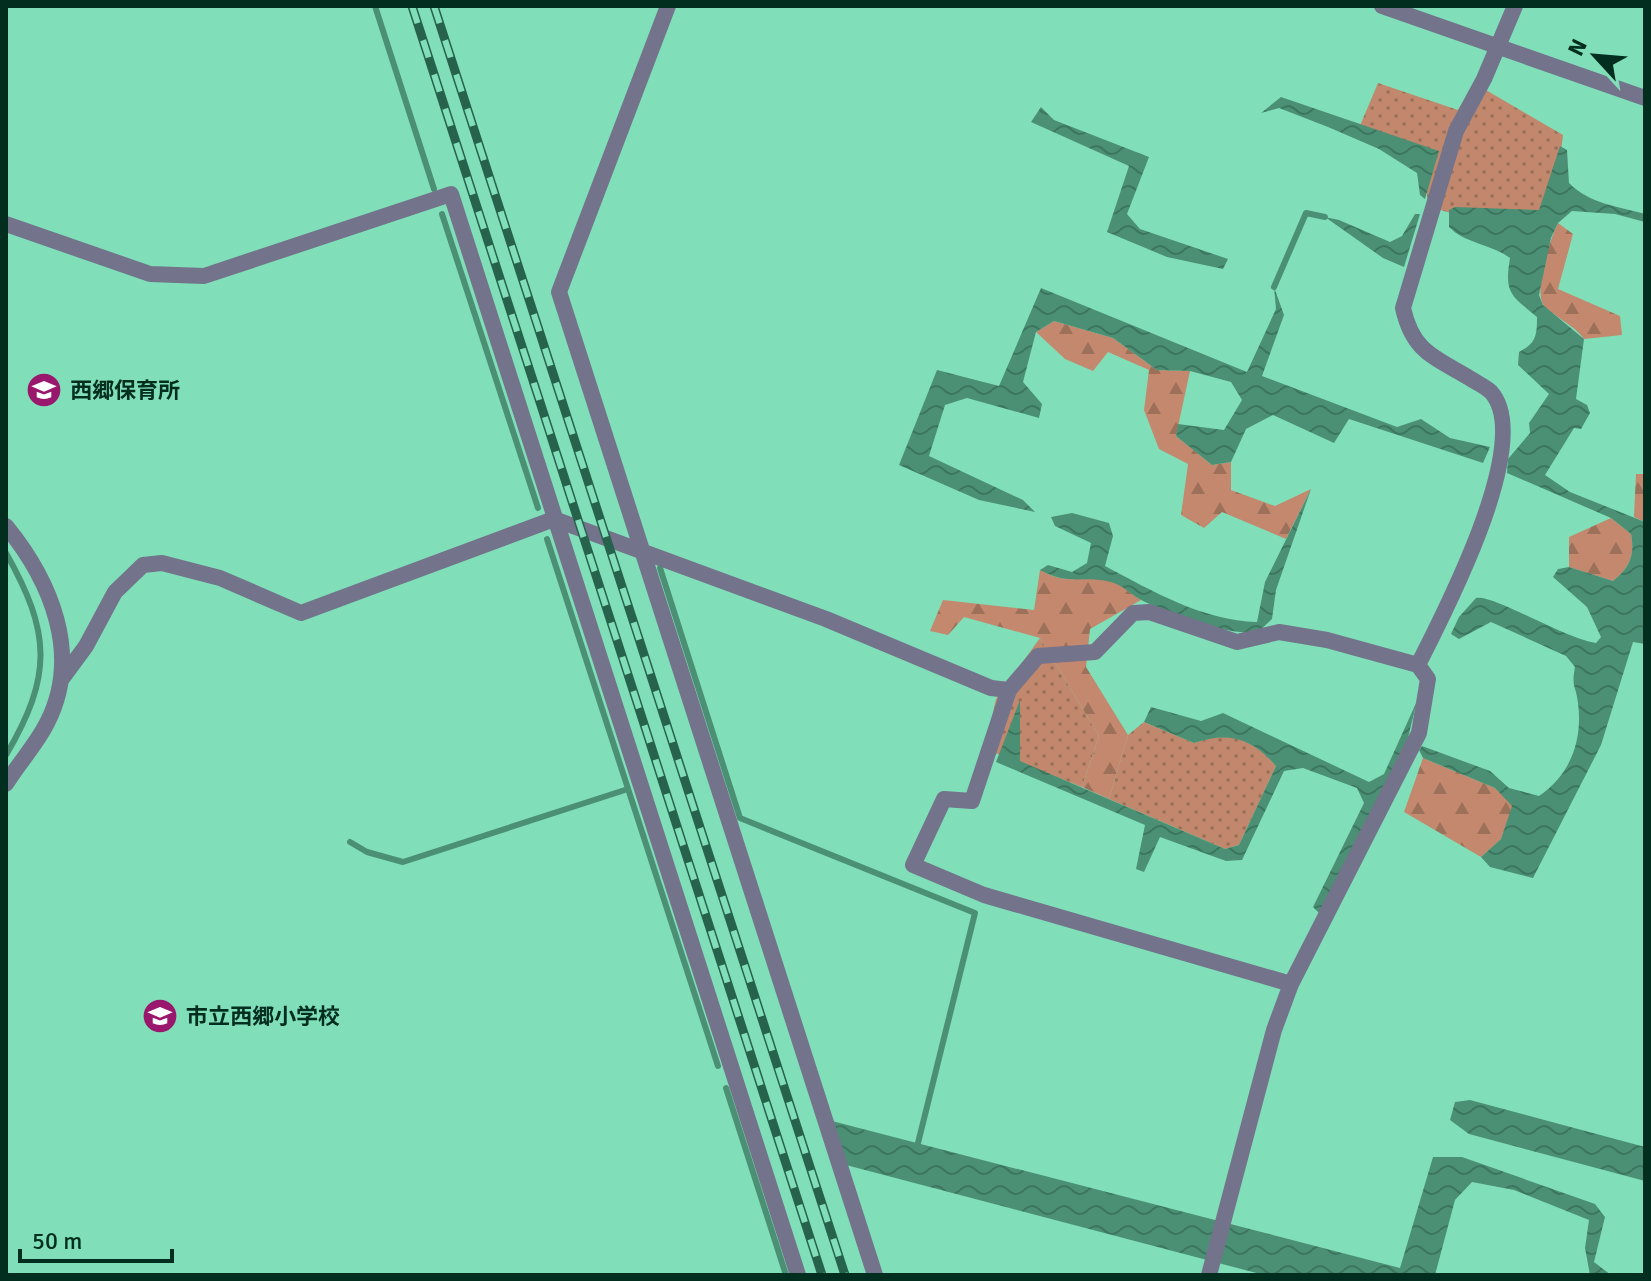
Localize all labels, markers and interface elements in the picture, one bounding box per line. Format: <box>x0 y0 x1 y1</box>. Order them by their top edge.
north arrow <box>1555 16 1635 96</box>
text: N <box>1562 35 1593 60</box>
school or university icon: 西郷保育所 <box>25 371 63 409</box>
place label: 西郷保育所 <box>70 377 180 404</box>
school or university icon: 市立西郷小学校 <box>141 997 179 1035</box>
place label: 市立西郷小学校 <box>186 1003 340 1030</box>
scale bar <box>20 1213 172 1263</box>
text: 50 m <box>32 1226 82 1256</box>

